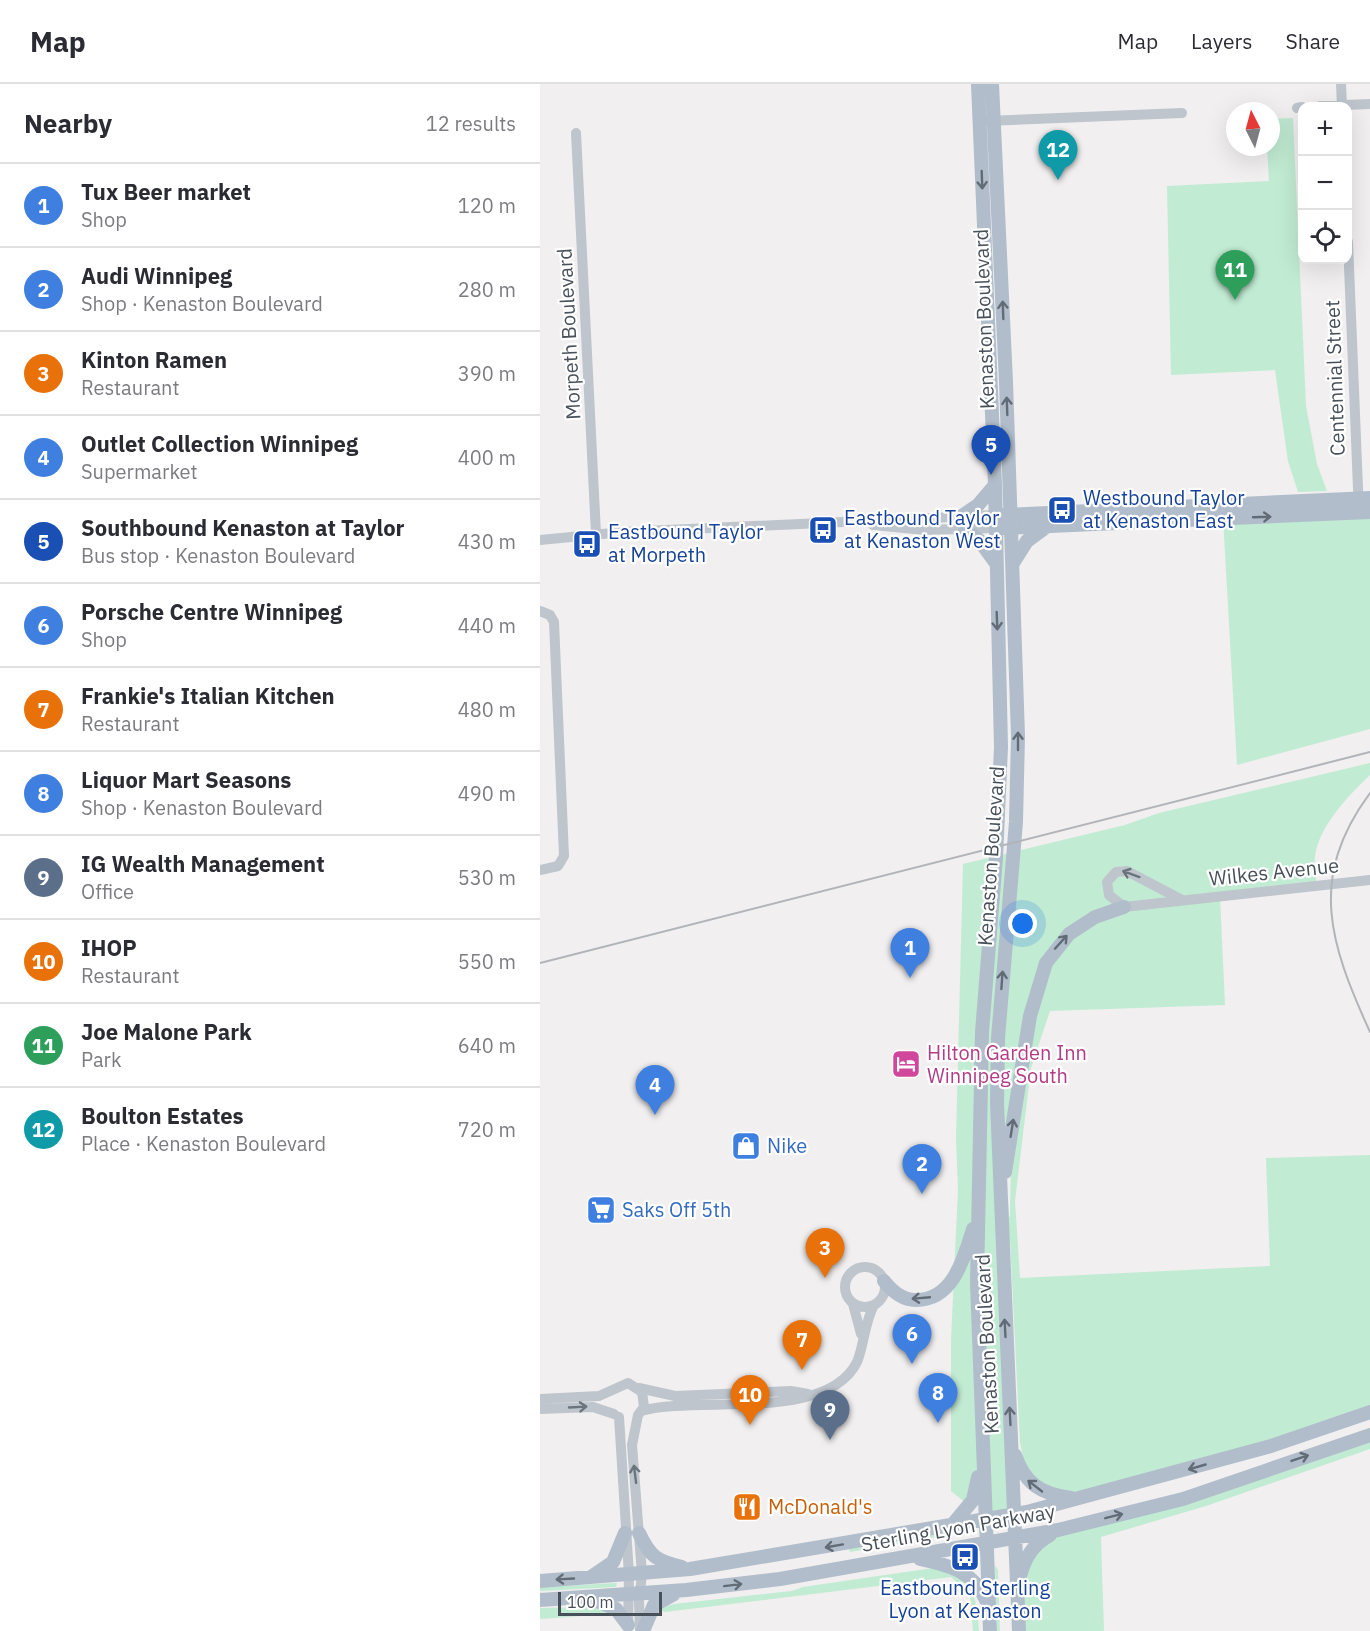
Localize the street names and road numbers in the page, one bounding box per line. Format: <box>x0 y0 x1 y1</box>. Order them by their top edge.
street label: Kenaston Boulevard <box>967 229 1000 409</box>
street label: Morpeth Boulevard <box>551 248 586 420</box>
street label: Centennial Street <box>1318 300 1351 456</box>
street label: Kenaston Boulevard <box>971 765 1010 947</box>
street label: Wilkes Avenue <box>1208 851 1340 892</box>
street label: Kenaston Boulevard <box>968 1253 1005 1435</box>
street label: Sterling Lyon Parkway <box>859 1497 1057 1558</box>

